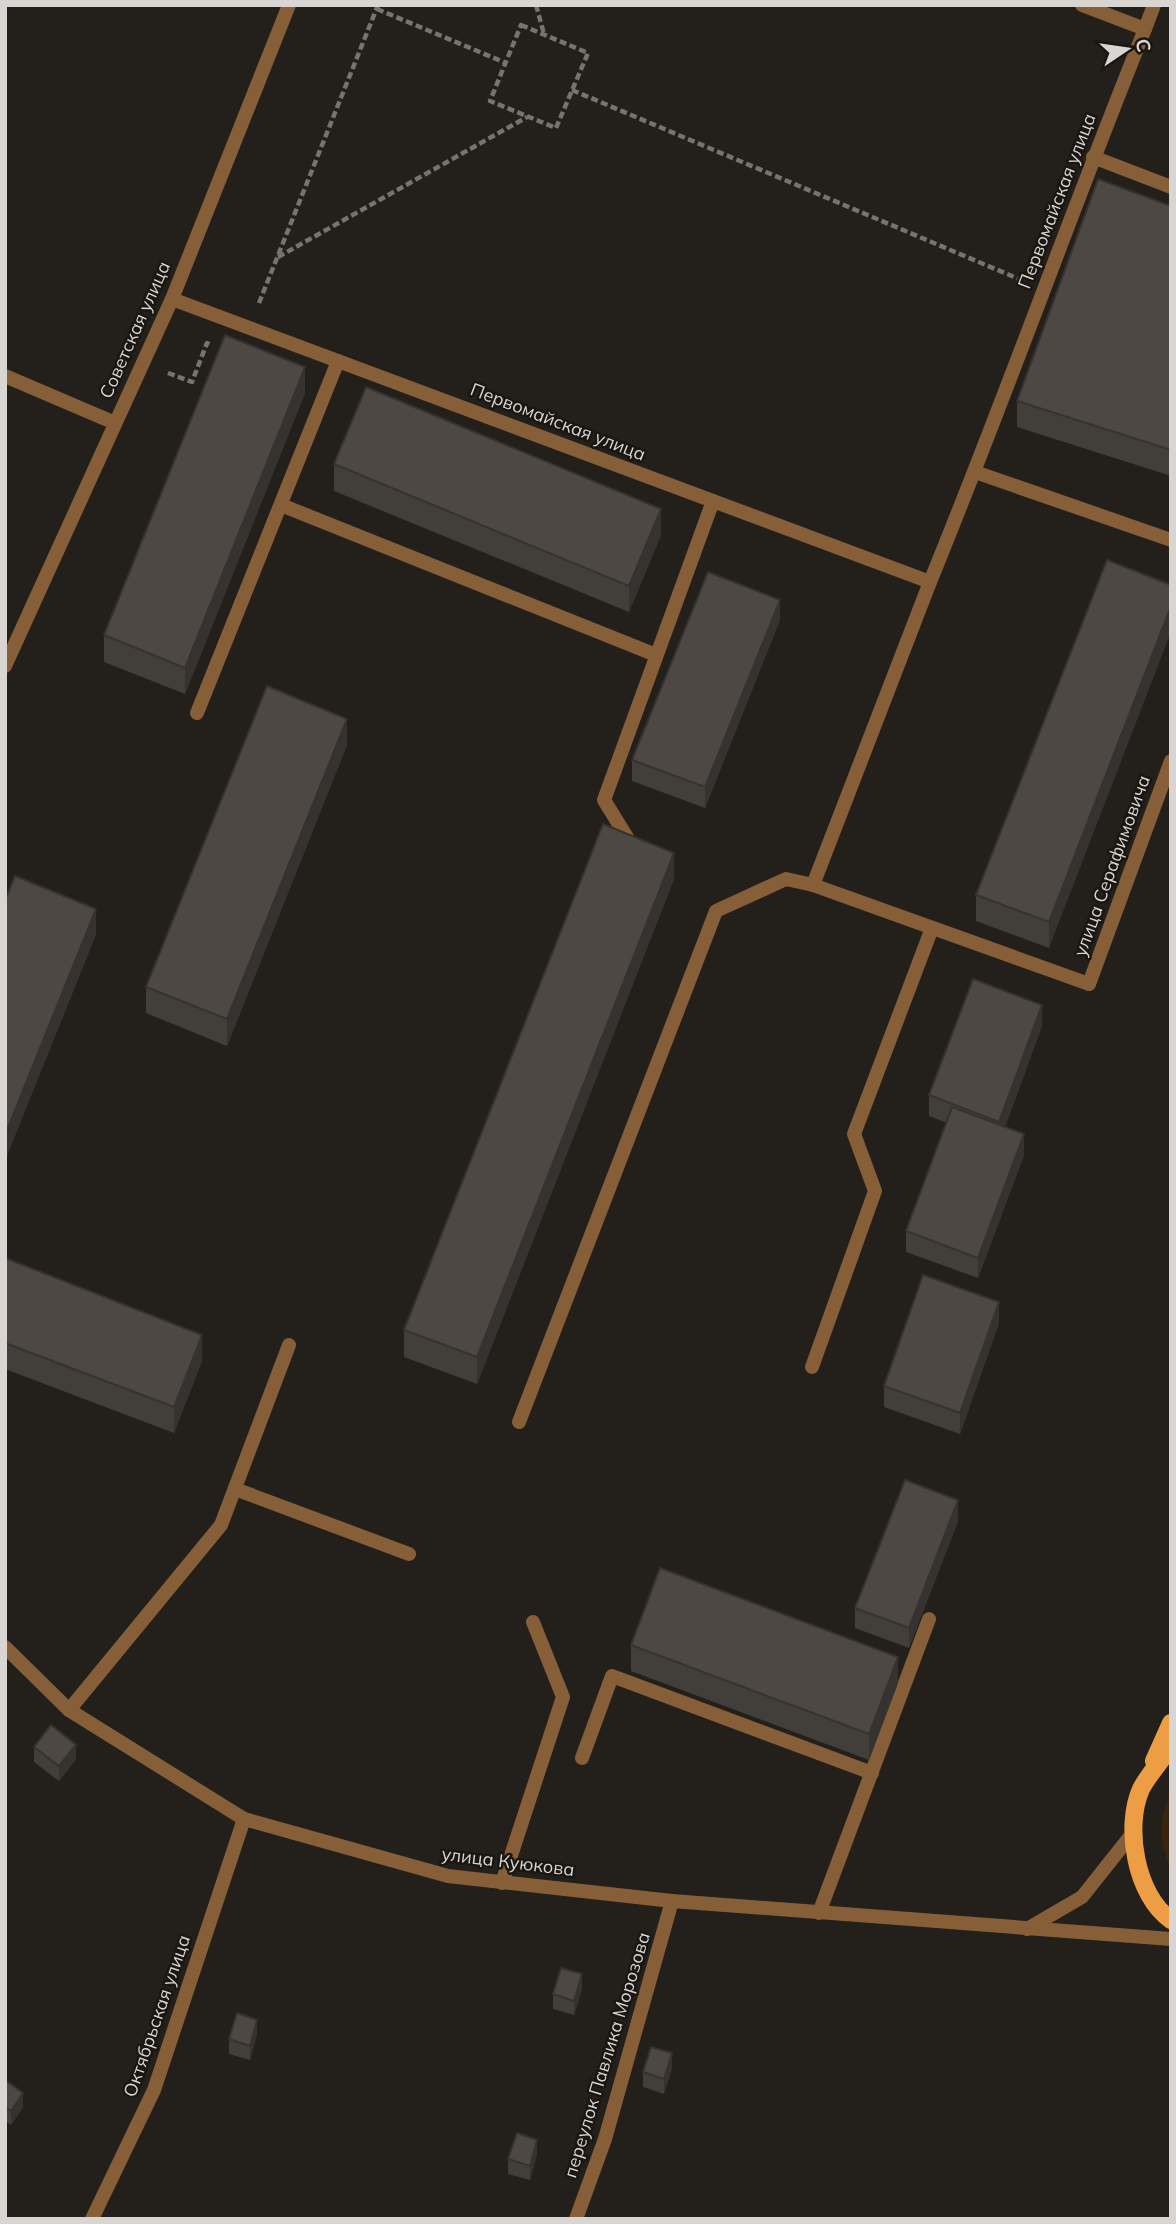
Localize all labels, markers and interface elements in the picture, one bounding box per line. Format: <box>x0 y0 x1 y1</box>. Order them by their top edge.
north arrow <box>1092 14 1162 84</box>
text: С <box>1130 36 1157 54</box>
street label: Первомайская улица <box>1012 110 1101 292</box>
street label: Советская улица <box>94 258 175 402</box>
street label: Первомайская улица <box>467 377 649 466</box>
street label: улица Серафимовича <box>1068 772 1155 960</box>
street label: улица Куюкова <box>440 1842 576 1881</box>
street label: переулок Павлика Морозова <box>558 1929 655 2180</box>
street label: Октябрьская улица <box>118 1932 195 2100</box>

